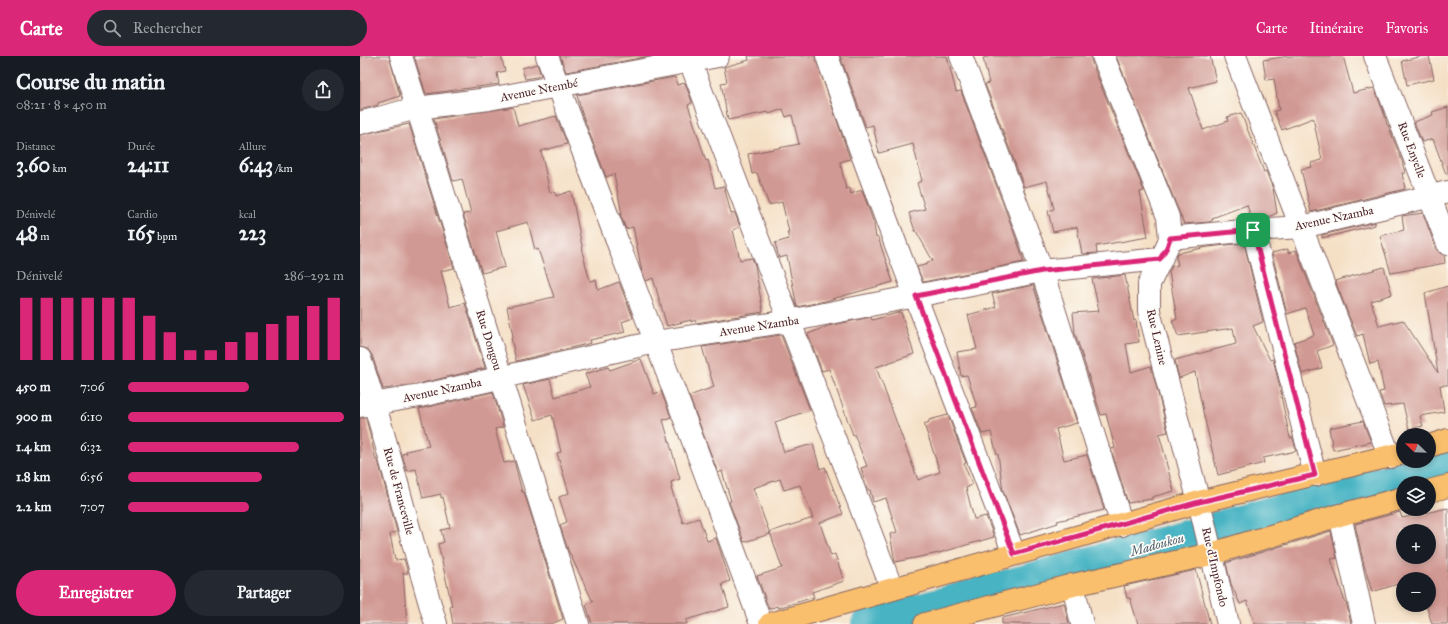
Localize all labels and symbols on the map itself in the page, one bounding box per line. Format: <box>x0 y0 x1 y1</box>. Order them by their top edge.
street label: Avenue Ntembé <box>498 76 579 105</box>
street label: Rue Enyelle <box>1395 120 1429 180</box>
street label: Avenue Nzamba <box>1292 203 1376 233</box>
pin <box>1236 213 1270 247</box>
street label: Rue Lenine <box>1144 307 1170 367</box>
street label: Rue Dongou <box>472 308 505 373</box>
street label: Avenue Nzamba <box>717 313 801 339</box>
street label: Avenue Nzamba <box>400 375 484 405</box>
north arrow <box>1396 428 1436 468</box>
street label: Rue de Franceville <box>381 446 417 536</box>
street label: Rue d'Impfondo <box>1199 526 1231 608</box>
water label: Madoukou <box>1127 530 1186 560</box>

